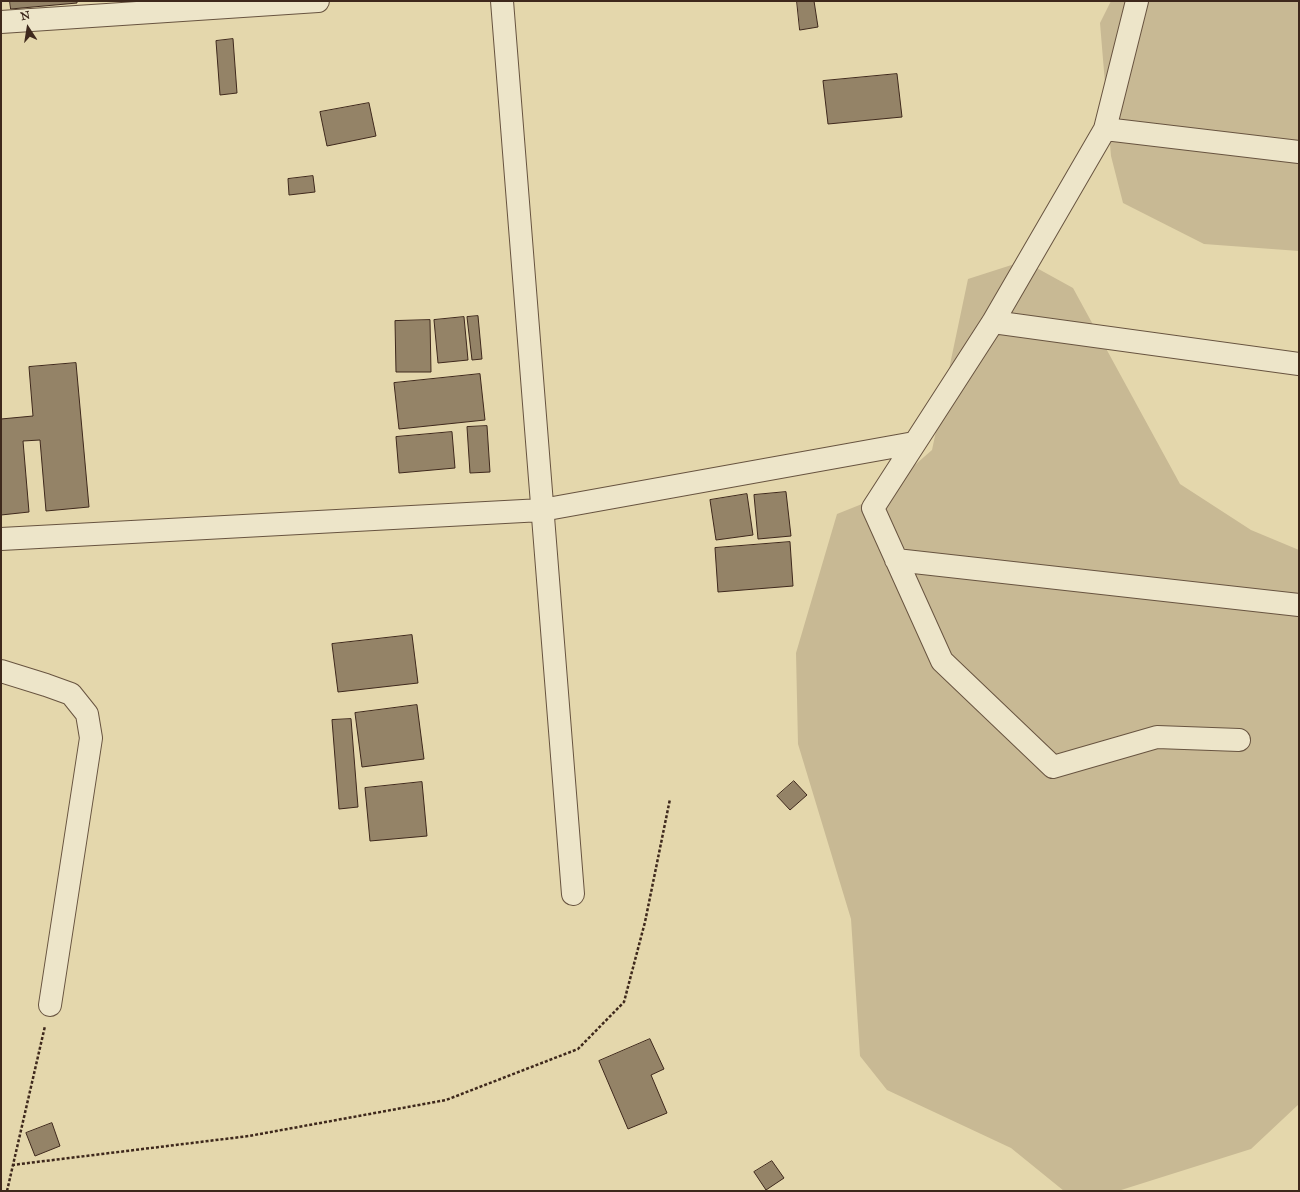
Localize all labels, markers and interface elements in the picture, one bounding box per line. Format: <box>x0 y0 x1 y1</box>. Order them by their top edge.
north arrow <box>8 8 48 48</box>
text: N <box>19 8 31 23</box>

